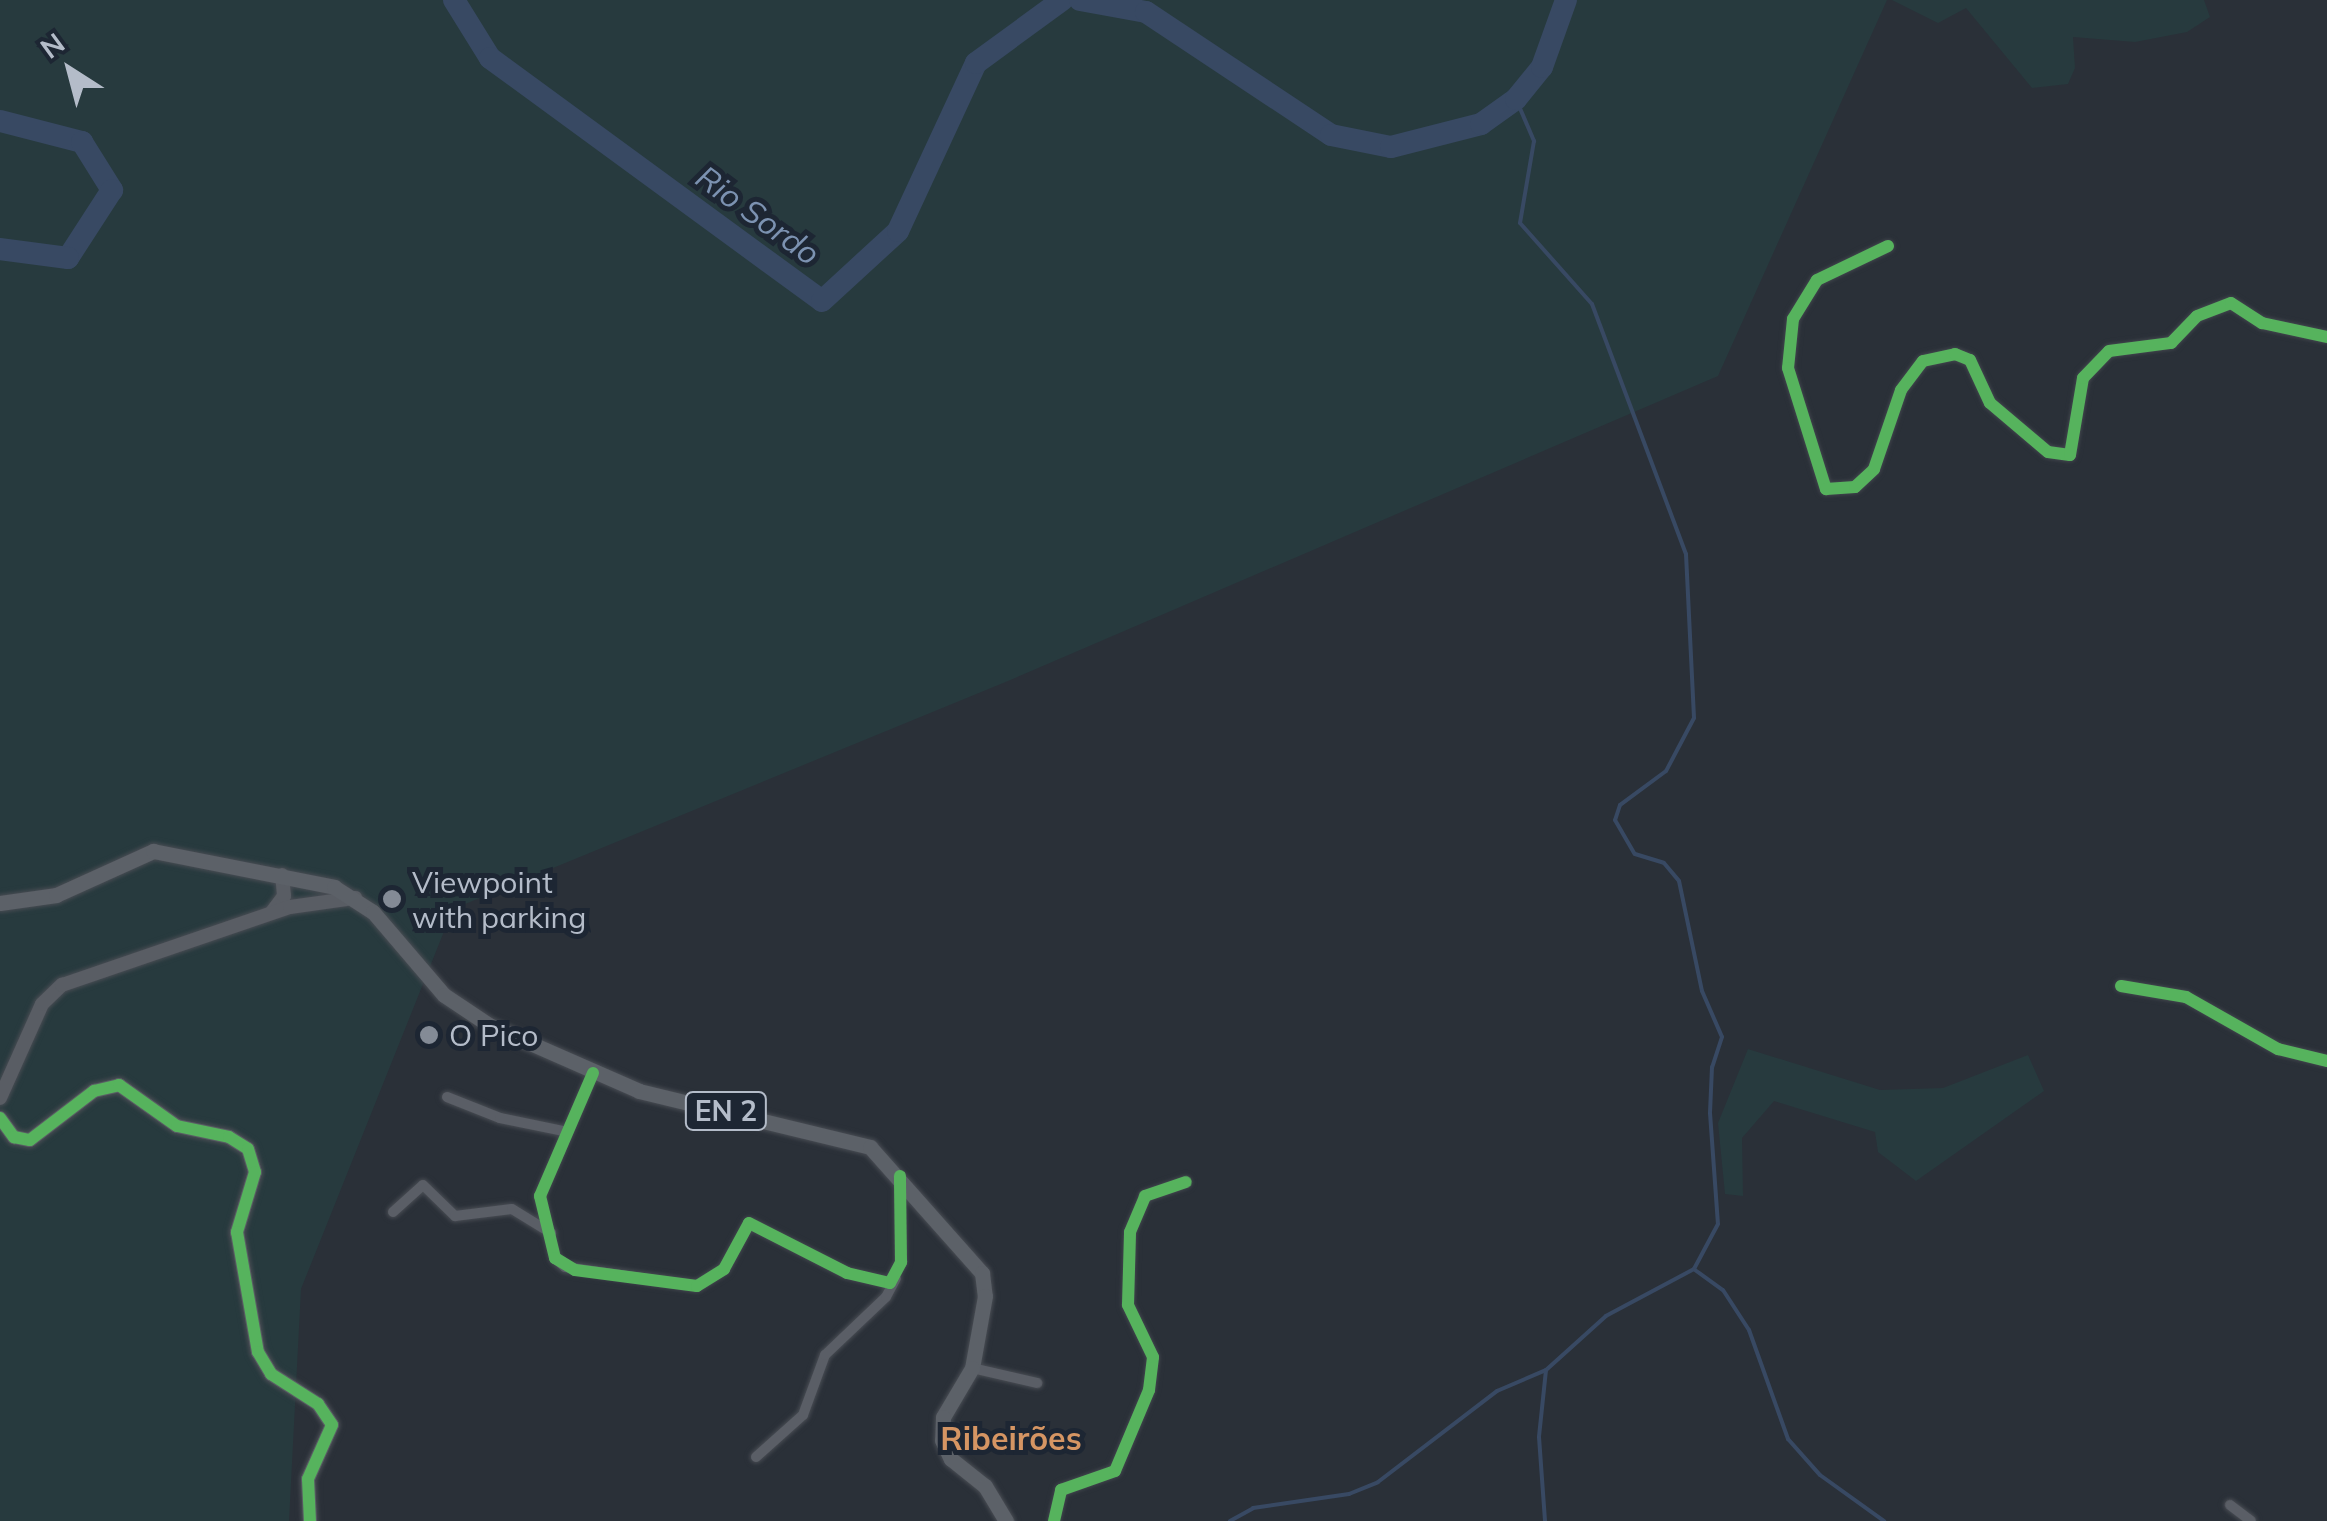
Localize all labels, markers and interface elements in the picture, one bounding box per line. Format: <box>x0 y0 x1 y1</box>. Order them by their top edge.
north arrow <box>20 20 120 120</box>
text: N <box>33 25 71 66</box>
water label: Rio Sordo <box>689 157 827 273</box>
place label: Viewpoint with parking <box>412 864 586 934</box>
marker: Viewpoint with parking <box>381 888 403 910</box>
place label: O Pico <box>449 1017 538 1053</box>
marker: O Pico <box>418 1024 440 1046</box>
road number: EN 2 <box>684 1088 768 1134</box>
district label: Ribeirões <box>940 1419 1082 1457</box>

